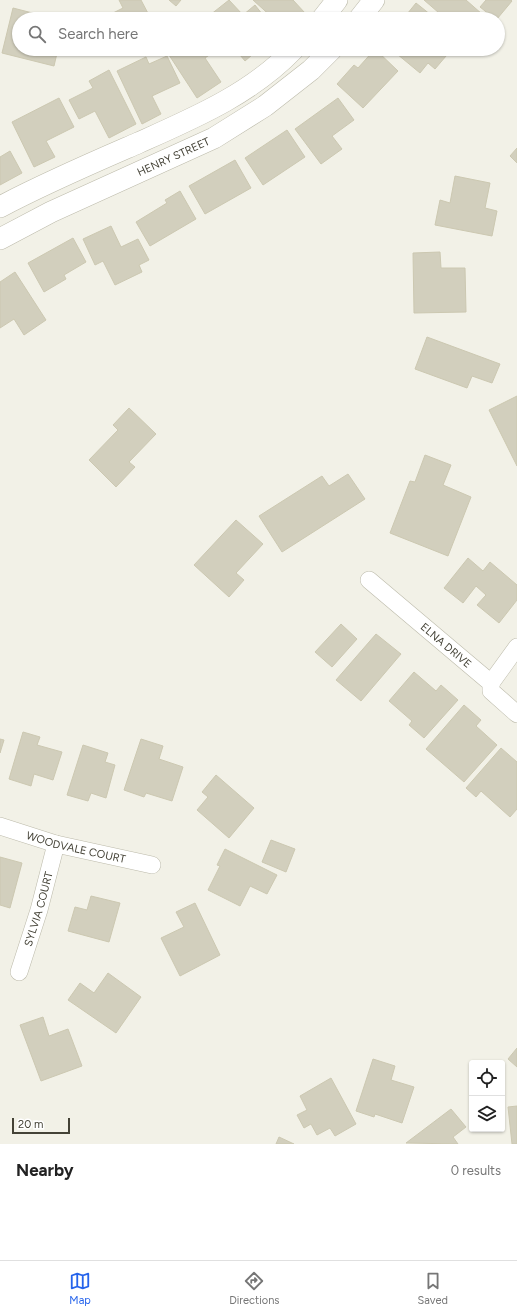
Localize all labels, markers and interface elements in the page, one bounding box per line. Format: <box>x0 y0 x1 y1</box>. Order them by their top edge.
search box <box>12 12 505 56</box>
icon: search <box>26 23 48 45</box>
text: Search here <box>58 25 138 43</box>
street label: HENRY STREET <box>135 135 212 179</box>
street label: ELNA DRIVE <box>418 620 474 671</box>
street label: WOODVALE COURT <box>25 829 127 866</box>
street label: SYLVIA COURT <box>22 870 56 948</box>
map controls <box>469 1060 505 1132</box>
button: locate <box>469 1060 505 1096</box>
button: layers <box>469 1096 505 1132</box>
scale bar <box>12 1116 70 1135</box>
text: 20 m <box>18 1118 43 1131</box>
text: Nearby <box>16 1160 74 1180</box>
text: 0 results <box>451 1163 501 1178</box>
tab: Map <box>69 1270 91 1307</box>
tab: Directions <box>229 1270 279 1307</box>
tab: Saved <box>418 1270 448 1307</box>

